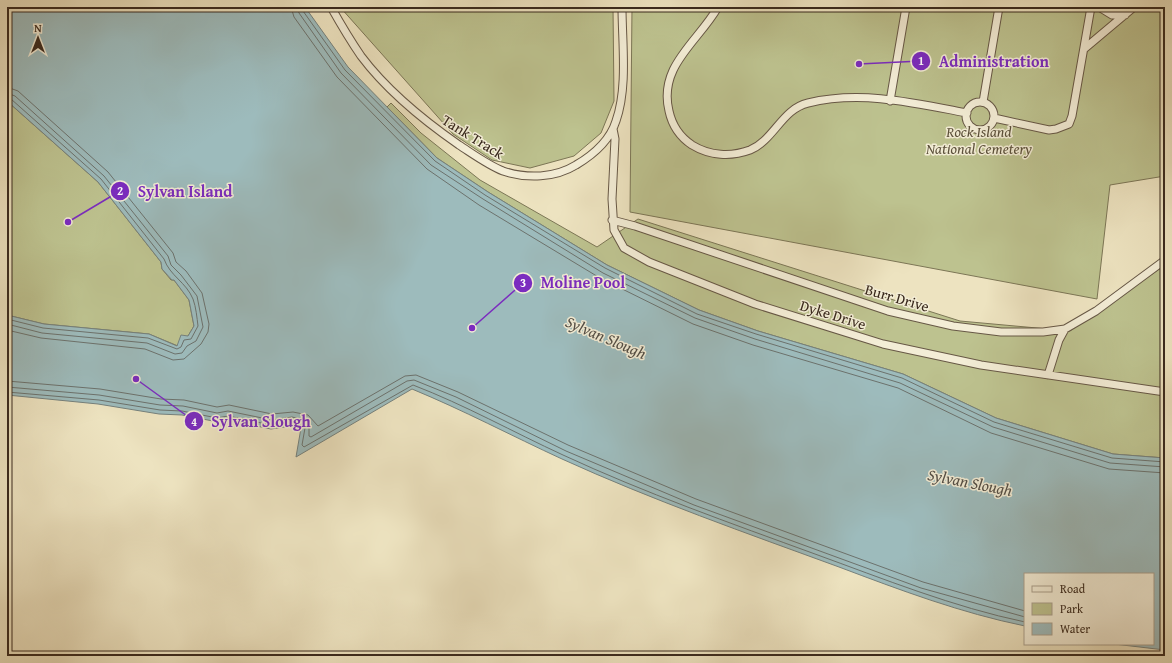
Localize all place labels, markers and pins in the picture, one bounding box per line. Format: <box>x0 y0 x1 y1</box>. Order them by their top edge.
callout: Administration <box>911 47 1057 75</box>
callout: Sylvan Island <box>110 177 241 205</box>
callout: Moline Pool <box>513 269 633 297</box>
callout: Sylvan Slough <box>184 407 319 435</box>

